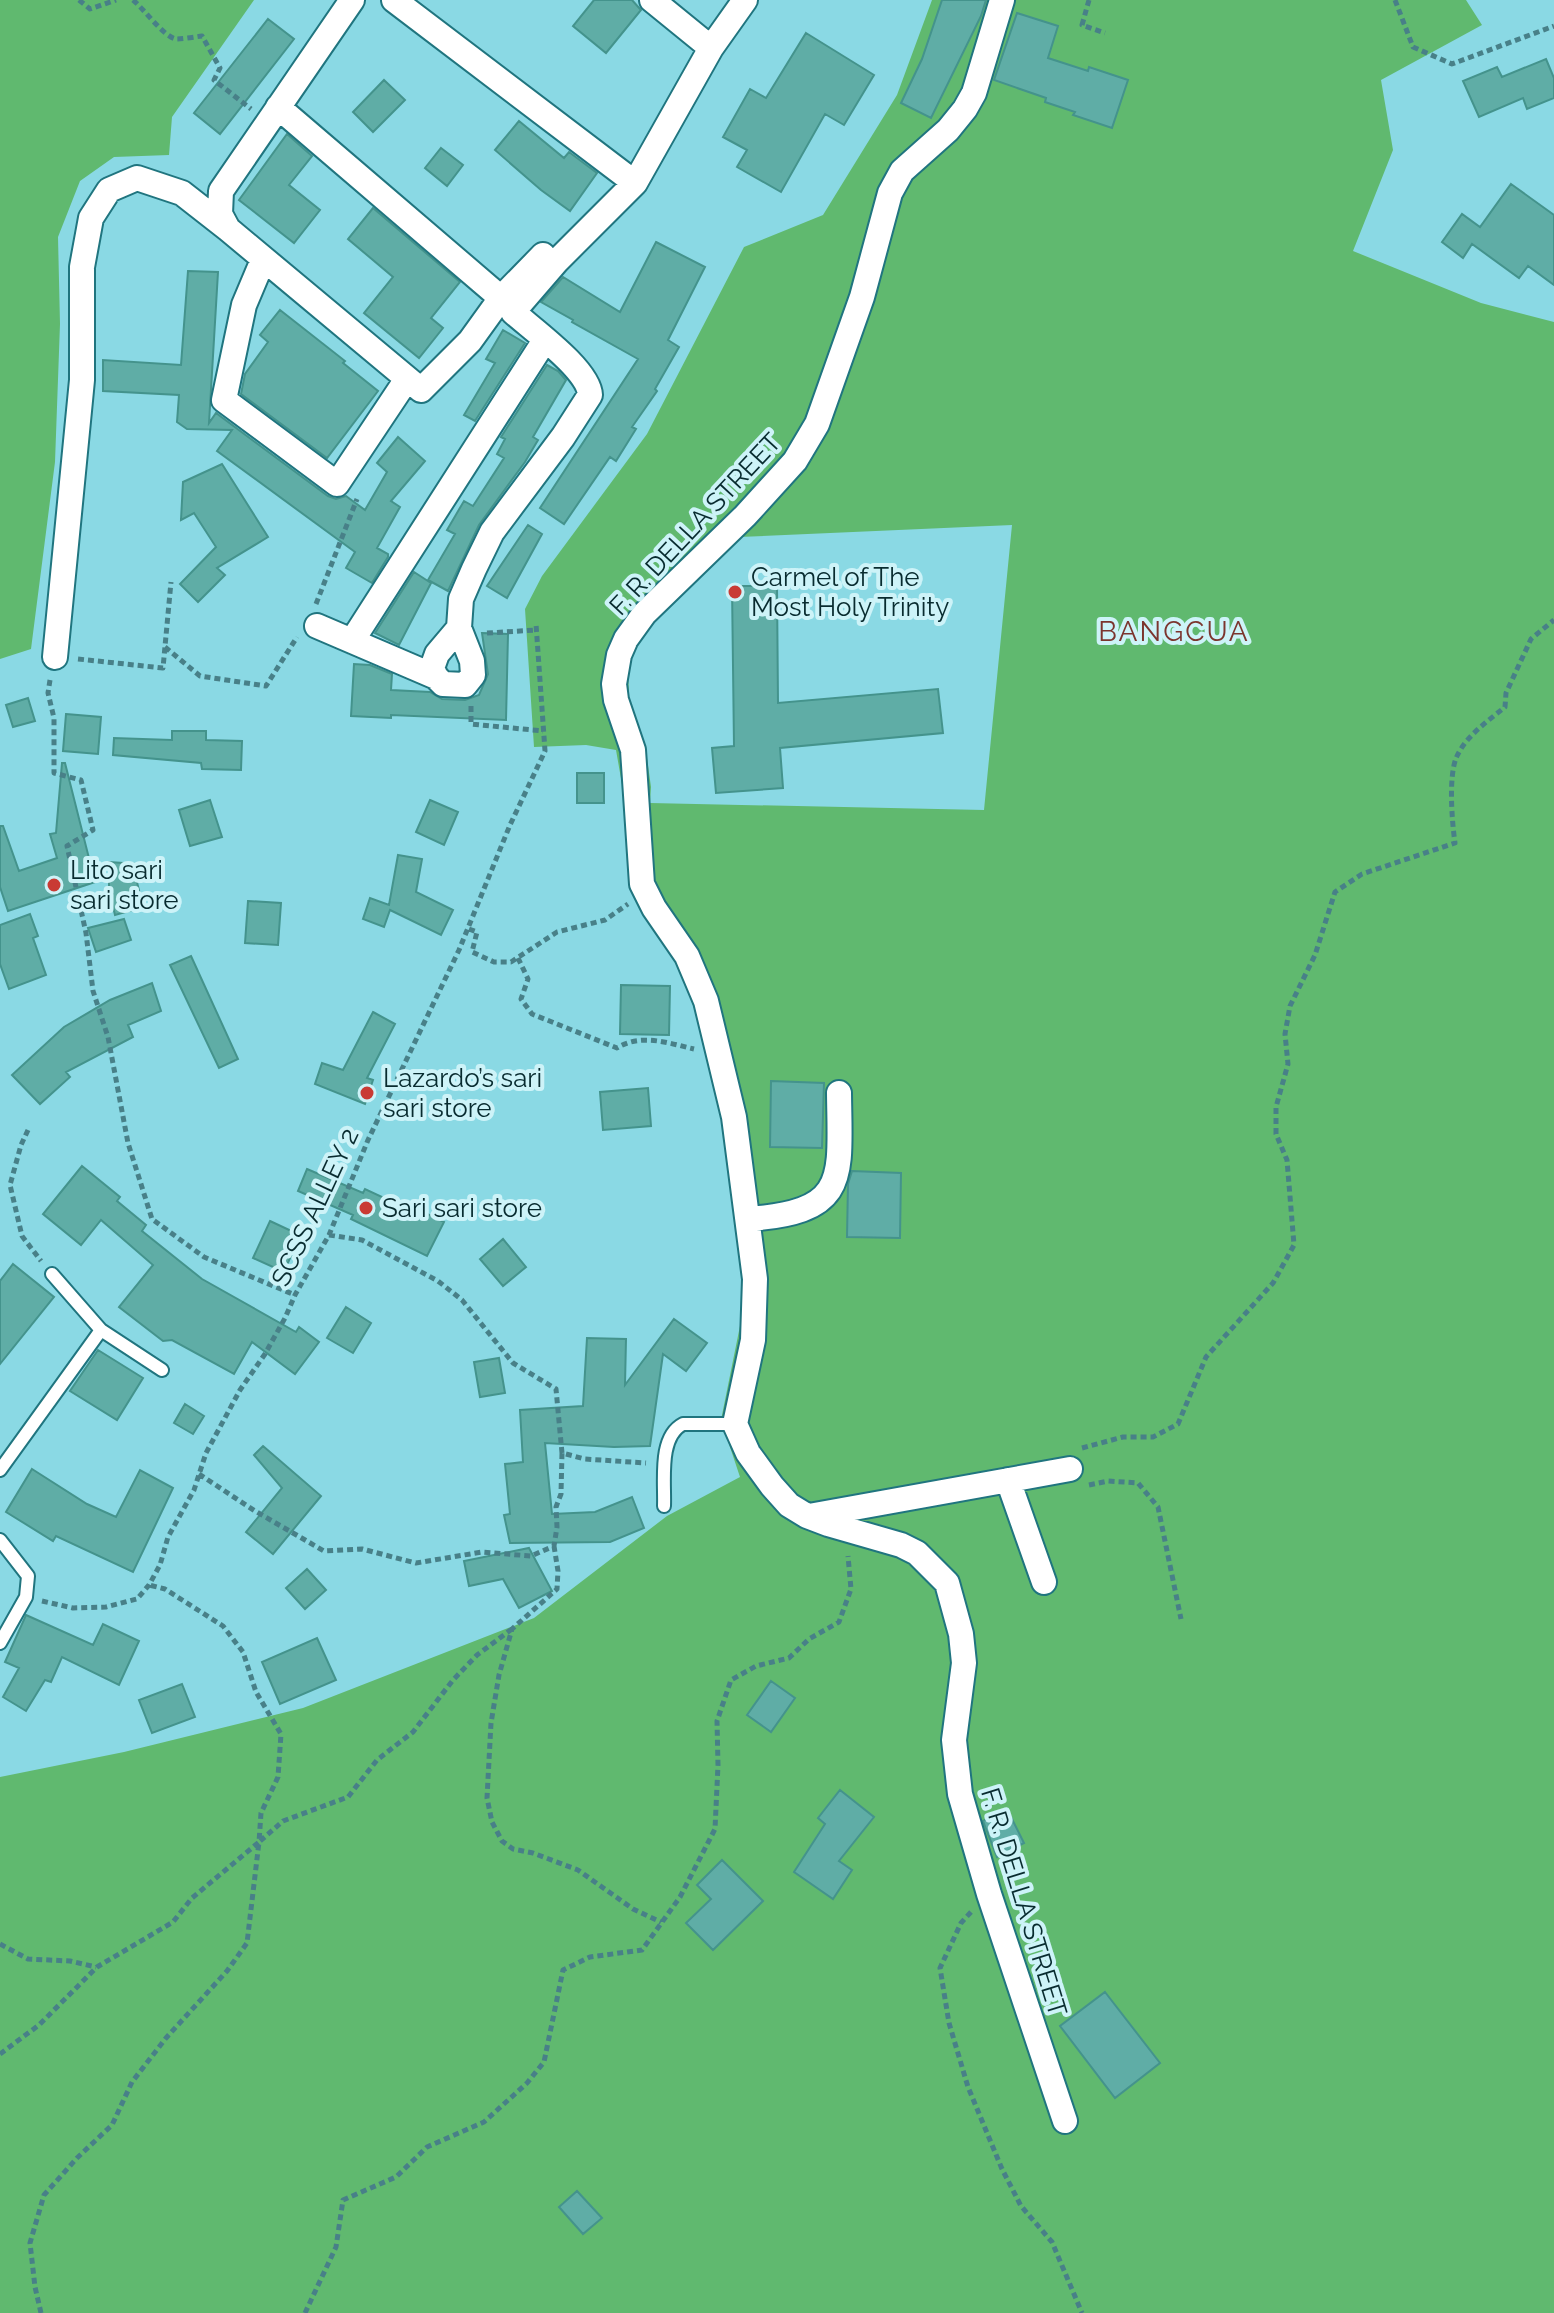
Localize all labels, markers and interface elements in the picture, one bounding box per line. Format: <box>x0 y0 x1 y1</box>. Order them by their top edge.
street label: F. R. DELLA STREET <box>603 427 787 621</box>
place label: Carmel of The Most Holy Trinity <box>751 562 949 622</box>
marker: Carmel of The Most Holy Trinity <box>726 583 744 601</box>
district label: BANGCUA <box>1098 615 1250 648</box>
place label: Lito sari sari store <box>70 855 179 915</box>
marker: Lito sari sari store <box>45 876 63 894</box>
place label: Lazardo’s sari sari store <box>383 1063 542 1123</box>
marker: Lazardo’s sari sari store <box>358 1084 376 1102</box>
street label: SCSS ALLEY 2 <box>265 1123 365 1291</box>
place label: Sari sari store <box>382 1193 542 1223</box>
marker: Sari sari store <box>357 1199 375 1217</box>
street label: F. R. DELLA STREET <box>975 1784 1073 2020</box>

